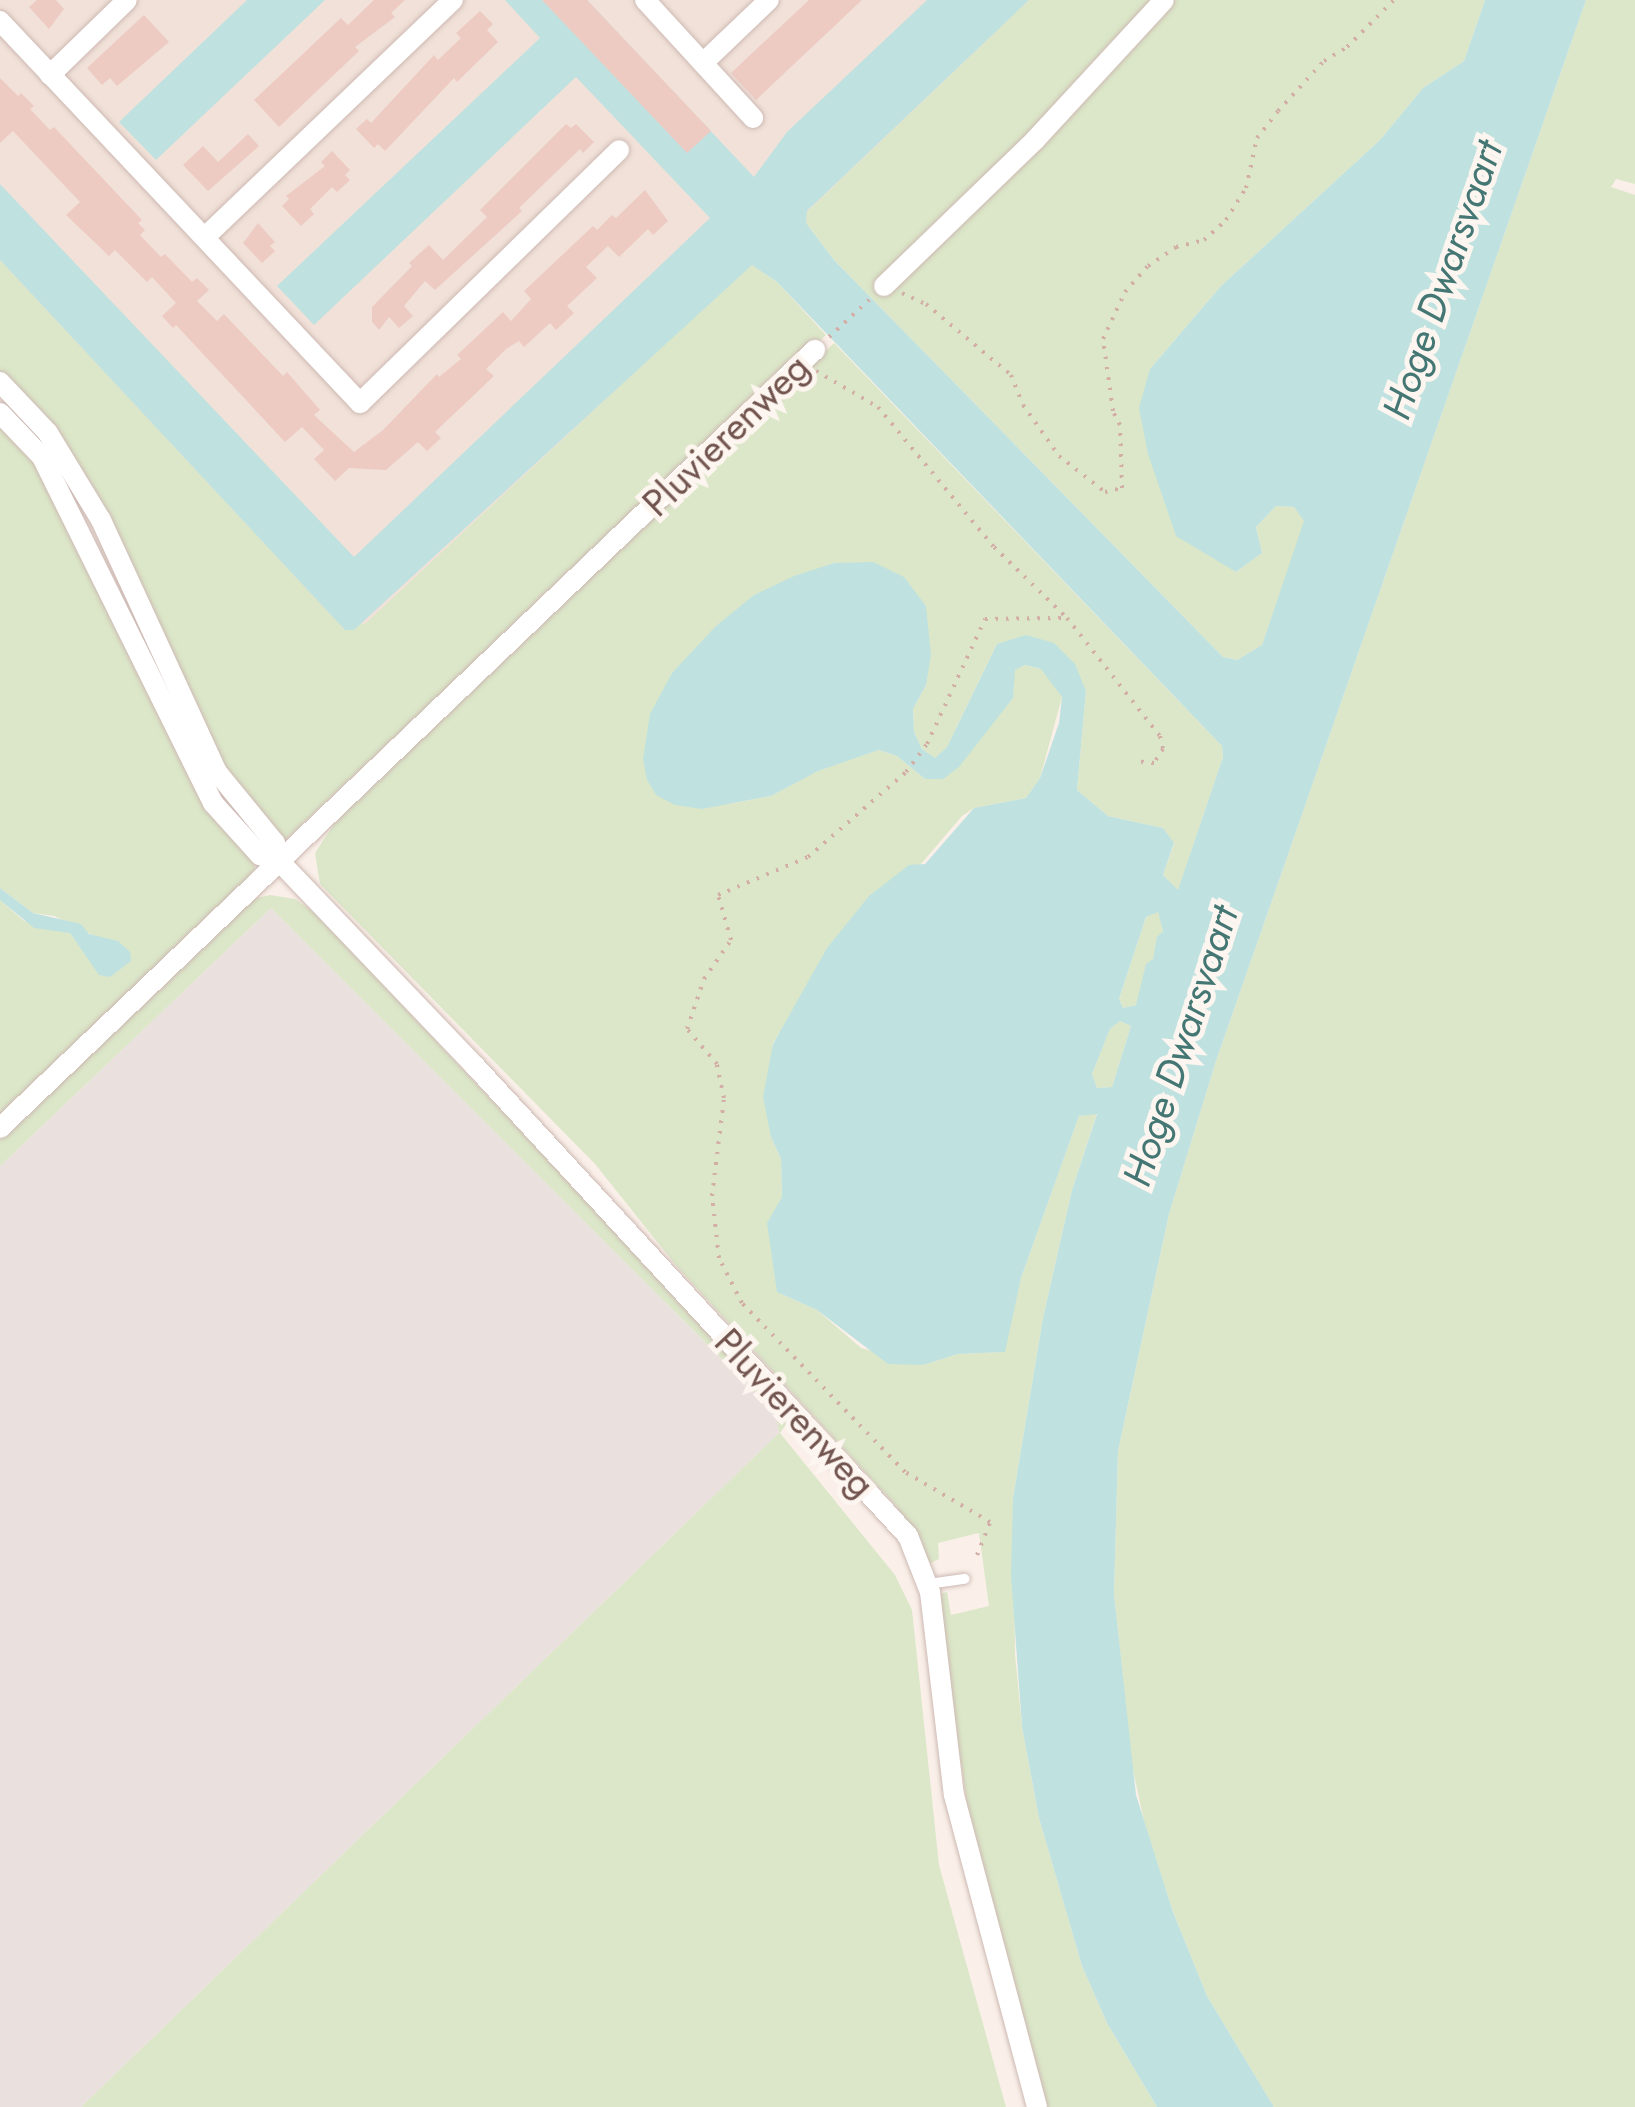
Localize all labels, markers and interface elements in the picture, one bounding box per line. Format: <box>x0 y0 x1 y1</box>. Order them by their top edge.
water label: Hoge Dwarsvaart <box>1372 134 1512 426</box>
street label: Pluvierenweg <box>633 344 819 526</box>
water label: Hoge Dwarsvaart <box>1112 900 1248 1192</box>
street label: Pluvierenweg <box>705 1319 885 1507</box>

